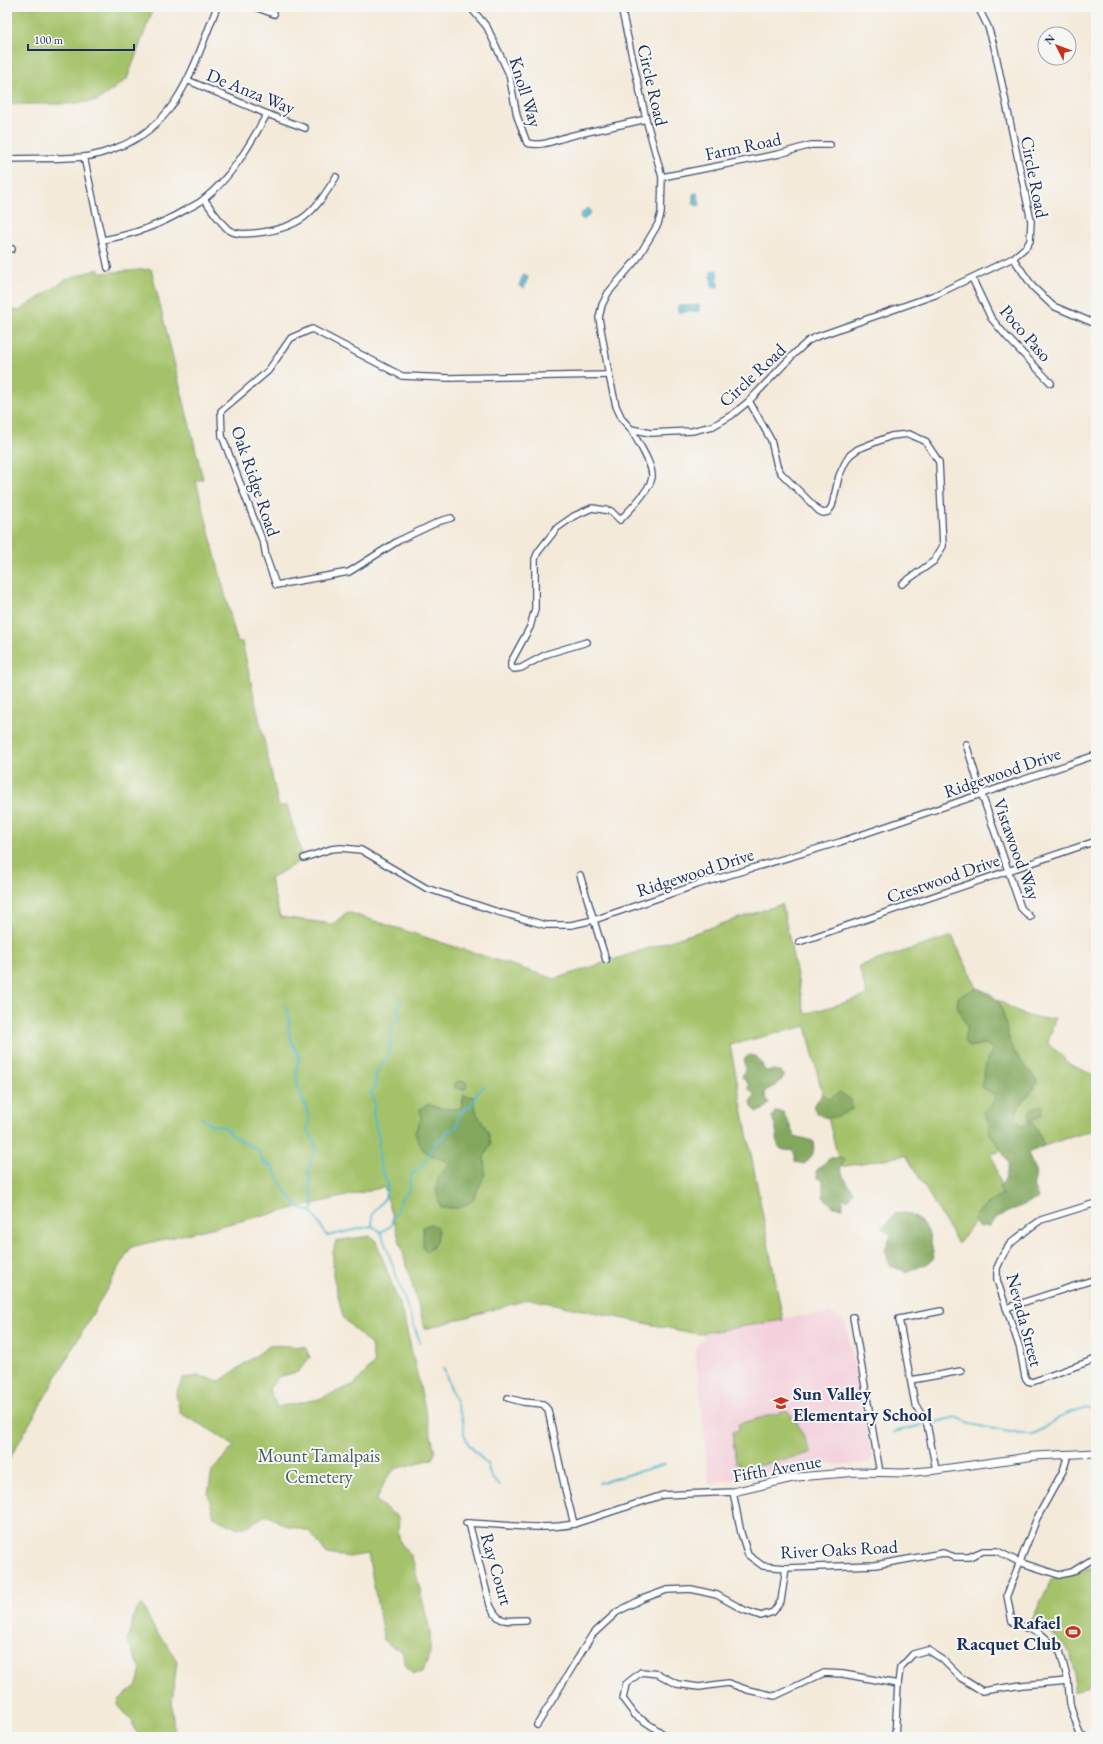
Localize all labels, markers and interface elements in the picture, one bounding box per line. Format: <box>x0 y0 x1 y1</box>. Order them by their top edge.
scale bar <box>28 26 134 52</box>
north arrow <box>1037 26 1077 66</box>
text: N <box>1041 31 1058 47</box>
text: 100 m <box>34 32 64 48</box>
street label: Circle Road <box>632 42 674 129</box>
street label: Knoll Way <box>504 54 548 130</box>
street label: De Anza Way <box>203 63 299 119</box>
street label: Farm Road <box>703 127 784 165</box>
street label: Circle Road <box>1016 134 1054 221</box>
street label: Poco Paso <box>995 300 1057 366</box>
street label: Circle Road <box>714 338 791 412</box>
street label: Oak Ridge Road <box>226 423 286 540</box>
street label: Ridgewood Drive <box>941 741 1063 803</box>
street label: Vistawood Way <box>988 795 1046 903</box>
street label: Ridgewood Drive <box>633 842 757 902</box>
street label: Crestwood Drive <box>883 848 1003 908</box>
street label: Nevada Street <box>1002 1271 1049 1369</box>
place label: Sun Valley Elementary School <box>793 1382 932 1426</box>
school or university icon: Sun Valley Elementary School <box>772 1394 790 1412</box>
park label: Mount Tamalpais Cemetery <box>258 1444 380 1488</box>
street label: Fifth Avenue <box>731 1449 823 1487</box>
street label: Ray Court <box>476 1530 518 1608</box>
street label: River Oaks Road <box>780 1534 899 1564</box>
place label: Rafael Racquet Club <box>957 1611 1061 1655</box>
sports icon: Rafael Racquet Club <box>1064 1623 1082 1641</box>

